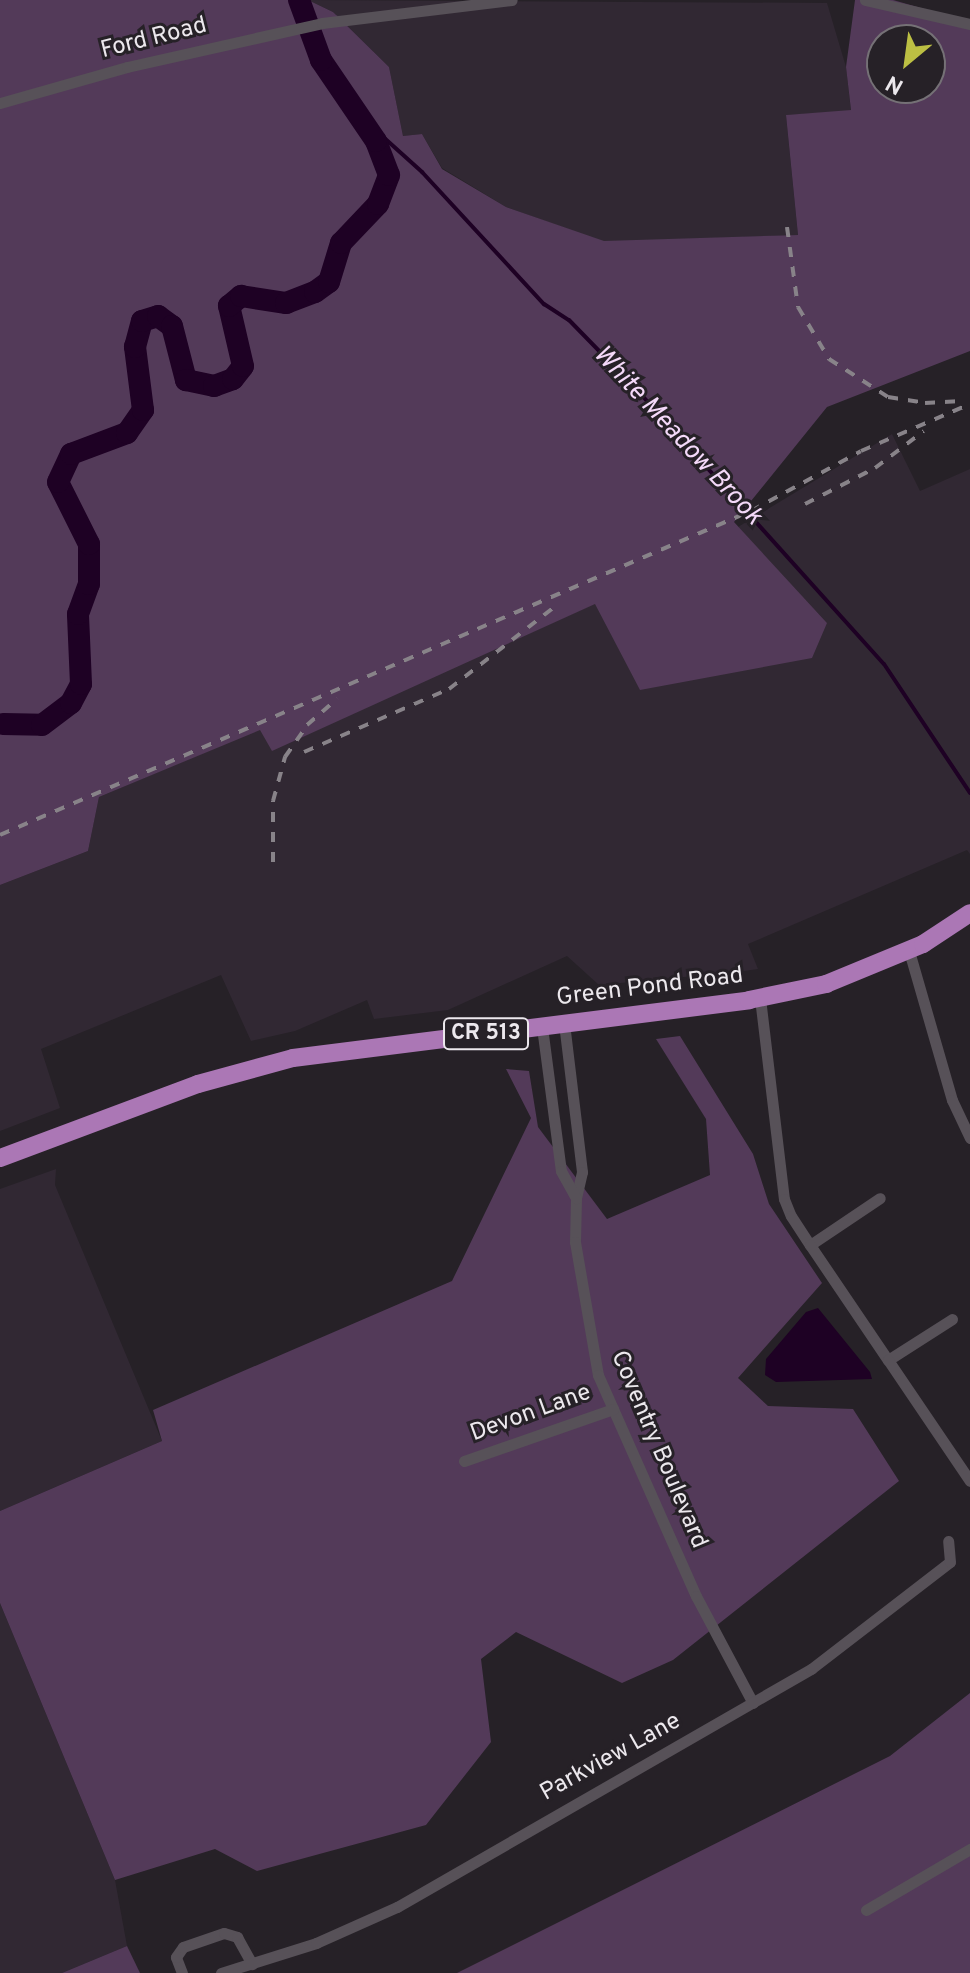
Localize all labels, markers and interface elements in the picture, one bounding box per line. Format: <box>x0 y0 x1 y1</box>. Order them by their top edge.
street label: Ford Road <box>98 12 210 66</box>
north arrow <box>866 24 946 104</box>
text: N <box>882 68 909 99</box>
water label: White Meadow Brook <box>586 340 768 532</box>
street label: Green Pond Road <box>555 962 745 1014</box>
road number: CR 513 <box>442 1016 530 1052</box>
street label: Coventry Boulevard <box>603 1347 713 1553</box>
street label: Devon Lane <box>467 1379 595 1449</box>
street label: Parkview Lane <box>536 1708 686 1808</box>

